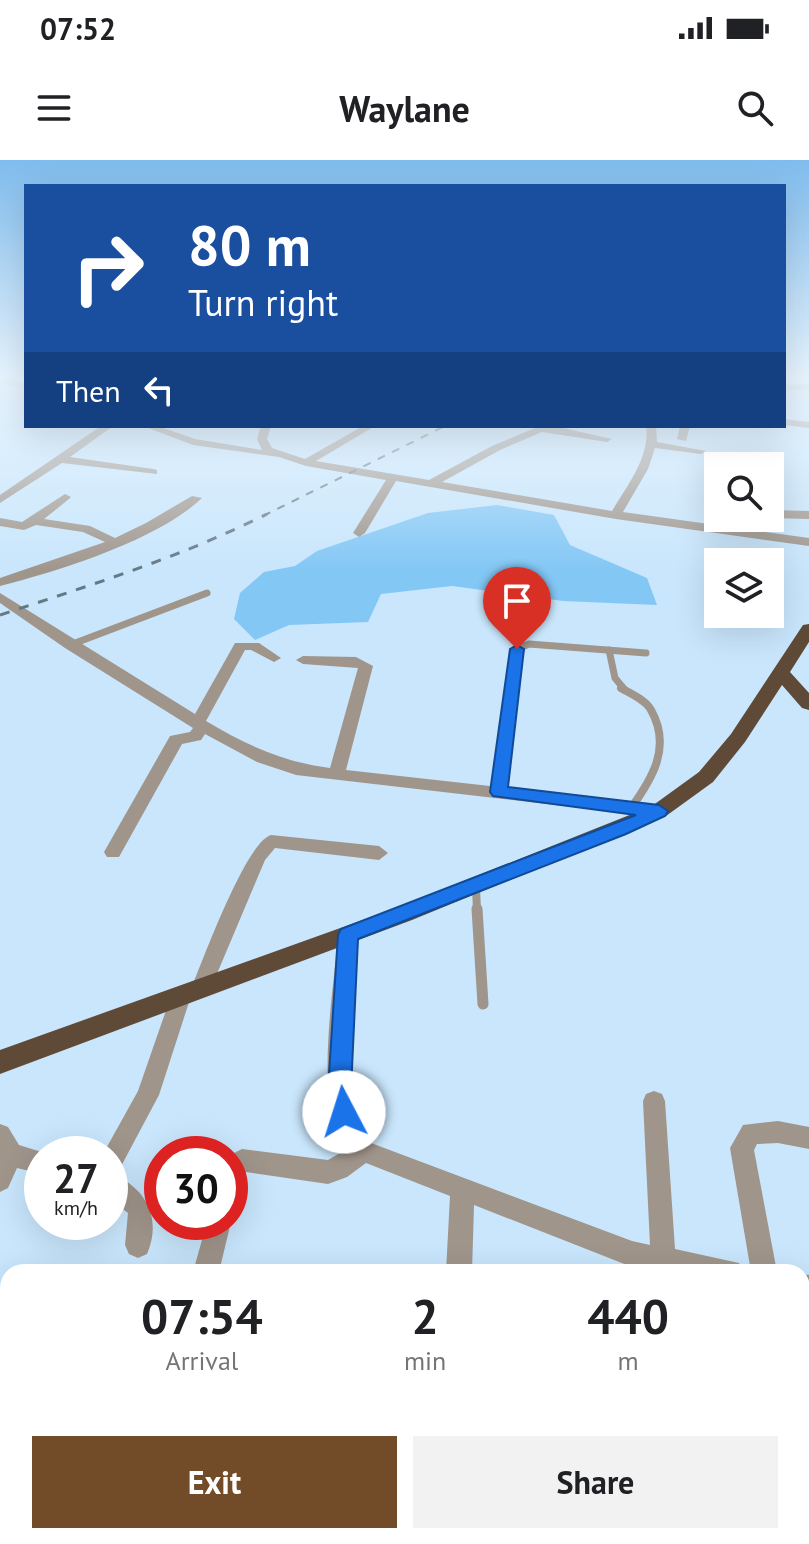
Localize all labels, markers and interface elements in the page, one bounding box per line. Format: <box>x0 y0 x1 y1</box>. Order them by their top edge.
text: 07:52 <box>40 9 116 48</box>
text: Waylane <box>339 85 470 132</box>
icon: menu <box>32 86 76 130</box>
icon: search <box>733 86 777 130</box>
text: 80 m <box>188 209 311 281</box>
icon: right <box>56 216 160 320</box>
text: Turn right <box>188 279 338 326</box>
icon: left <box>137 368 181 412</box>
text: Then <box>56 371 121 410</box>
map controls <box>704 452 784 628</box>
button: search <box>704 452 784 532</box>
button: layers <box>704 548 784 628</box>
pin <box>483 567 551 649</box>
icon: arrive <box>495 579 539 623</box>
position arrow <box>302 1070 386 1154</box>
speed limit sign: 30 <box>144 1136 248 1240</box>
text: 27 <box>53 1152 99 1204</box>
text: km/h <box>54 1195 98 1221</box>
text: 07:54 <box>141 1285 263 1347</box>
text: 2 <box>411 1285 439 1347</box>
text: 440 <box>587 1285 669 1347</box>
text: Arrival <box>166 1344 238 1377</box>
text: min <box>404 1344 446 1377</box>
text: m <box>618 1344 639 1377</box>
button: Exit <box>32 1436 397 1528</box>
button: Share <box>413 1436 778 1528</box>

